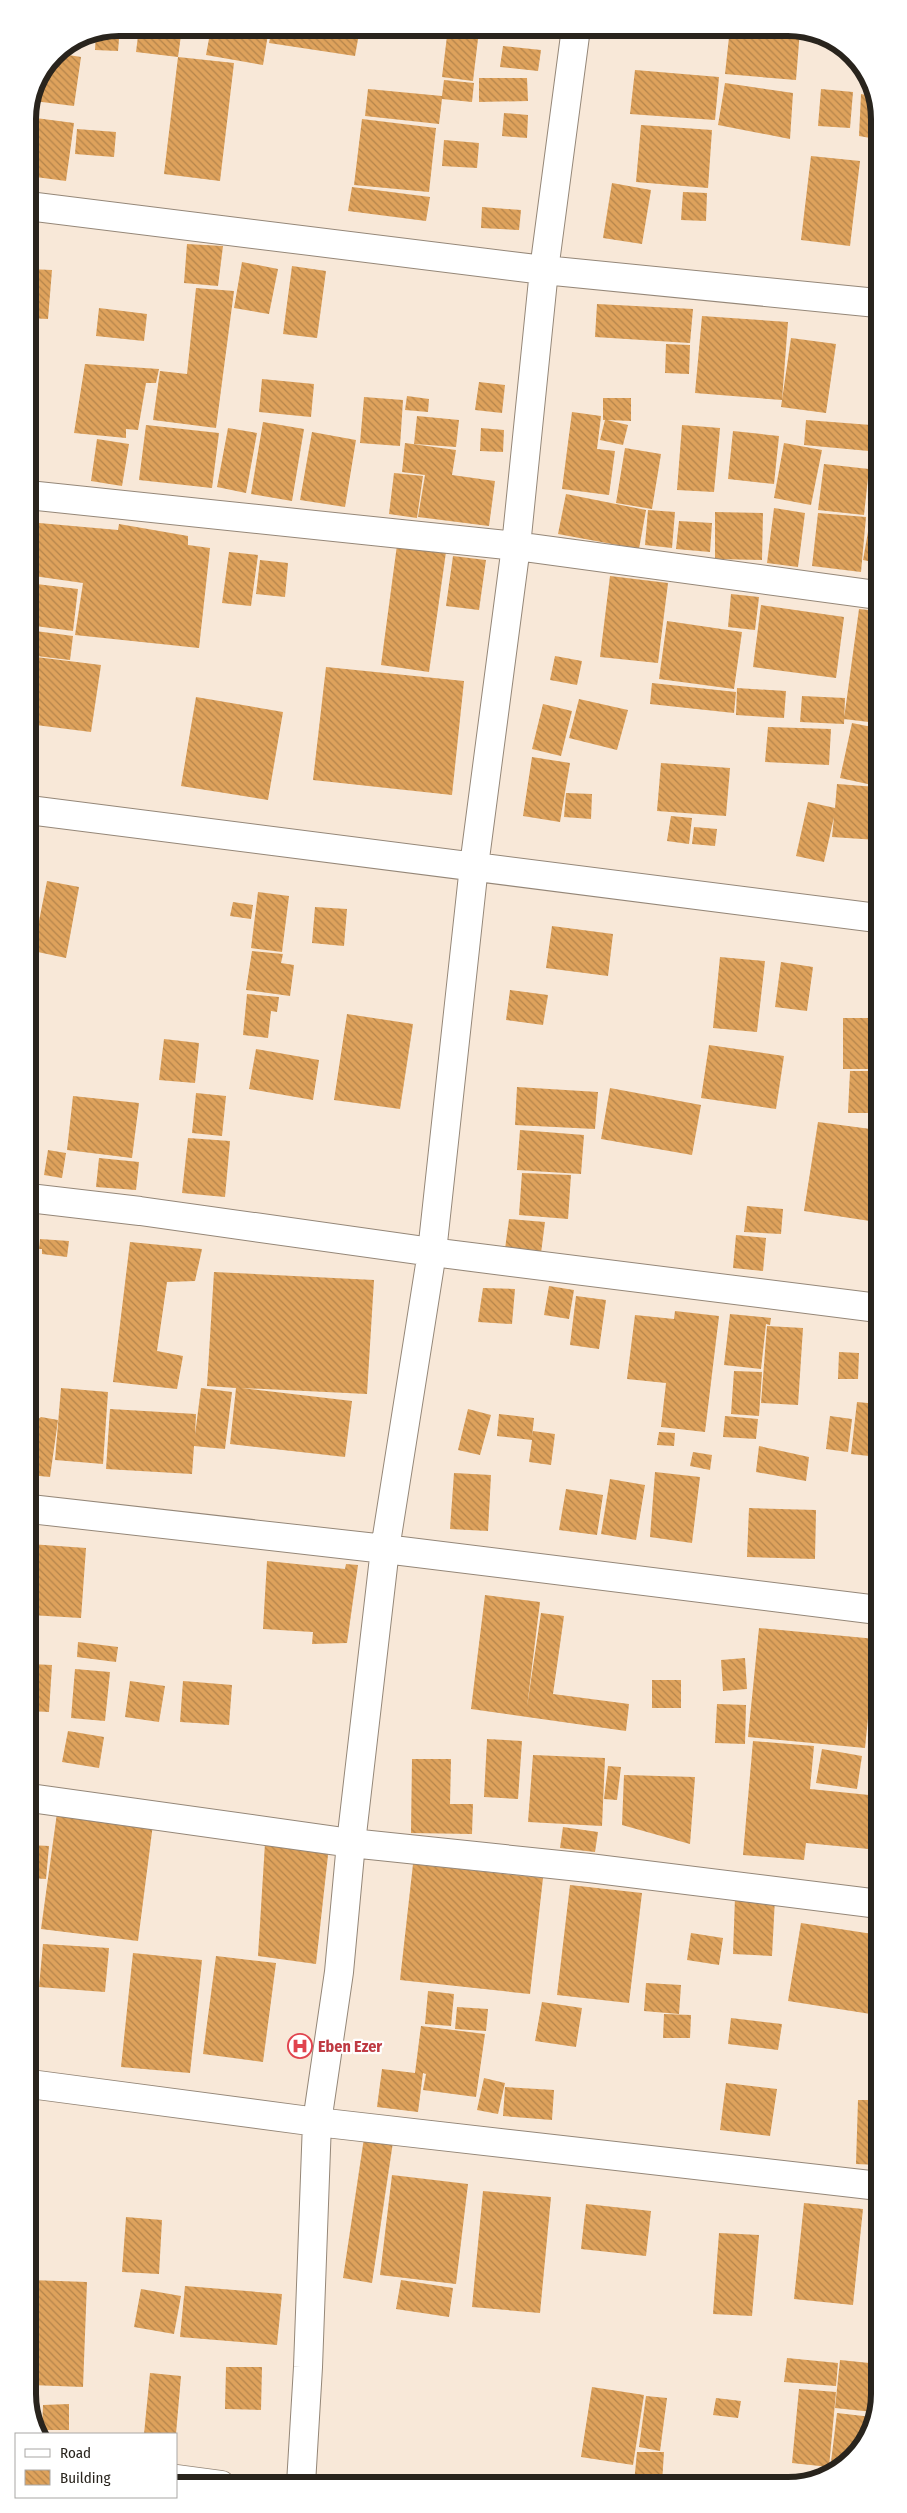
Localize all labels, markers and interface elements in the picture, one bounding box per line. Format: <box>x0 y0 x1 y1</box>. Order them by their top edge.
hospital icon: Eben Ezer <box>287 2033 313 2059</box>
place label: Eben Ezer <box>318 2037 382 2056</box>
legend <box>15 2433 178 2498</box>
text: Road <box>60 2444 91 2462</box>
text: Building <box>60 2469 111 2487</box>

